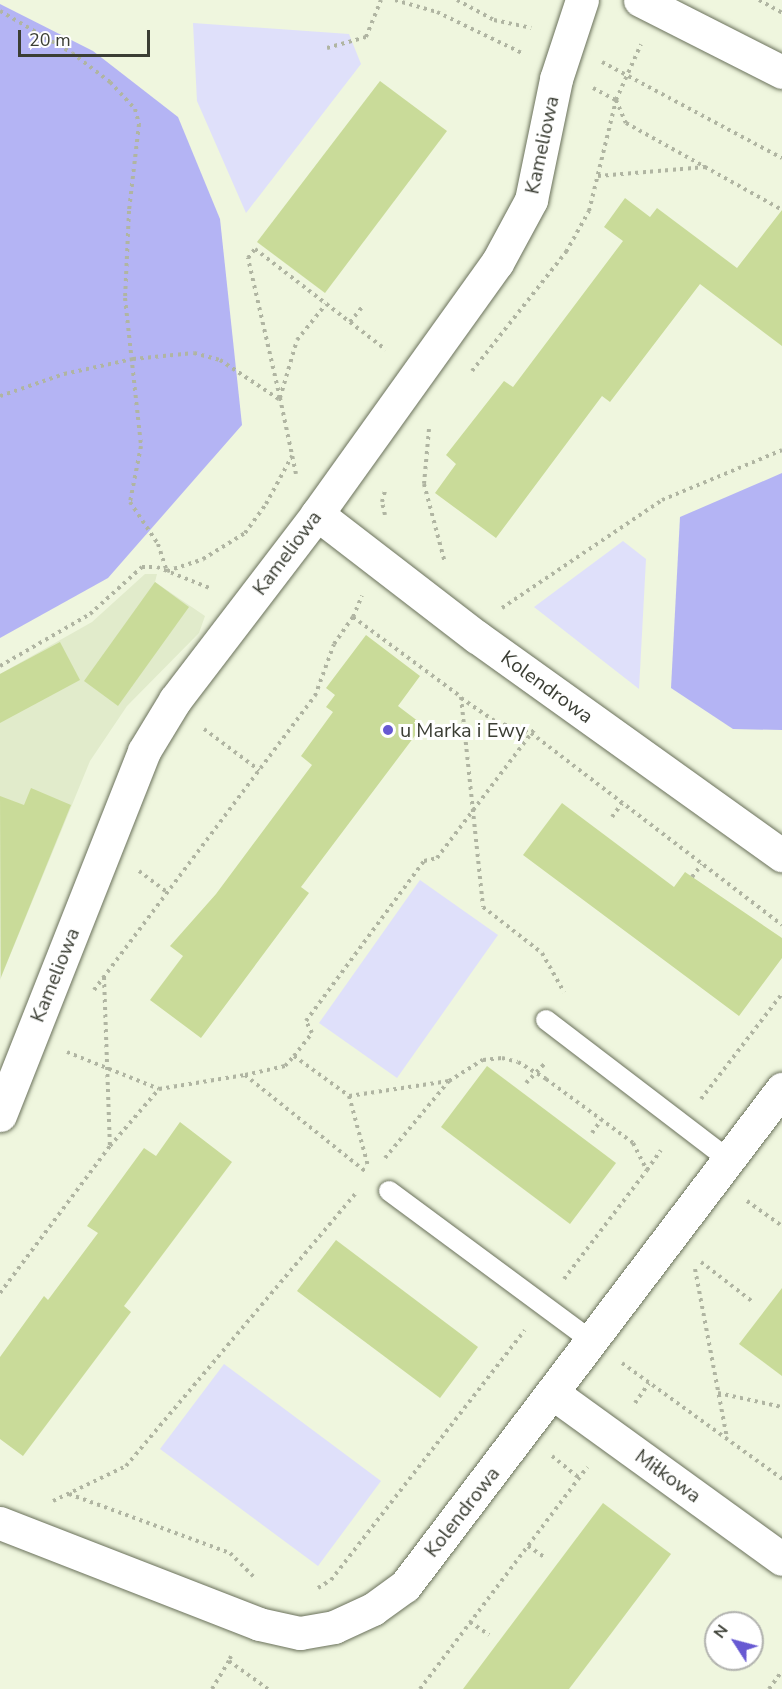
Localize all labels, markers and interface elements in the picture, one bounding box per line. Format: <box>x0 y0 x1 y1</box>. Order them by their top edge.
scale bar <box>21 18 153 56</box>
text: 20 m <box>29 28 71 52</box>
street label: Kameliowa <box>520 94 564 196</box>
street label: Kameliowa <box>247 506 327 600</box>
street label: Kolendrowa <box>496 646 598 728</box>
place label: u Marka i Ewy <box>400 718 526 742</box>
marker: u Marka i Ewy <box>381 723 395 737</box>
street label: Kameliowa <box>25 924 85 1026</box>
street label: Miłkowa <box>630 1444 706 1508</box>
street label: Kolendrowa <box>419 1462 505 1562</box>
north arrow <box>704 1611 764 1671</box>
text: N <box>709 1620 733 1643</box>

